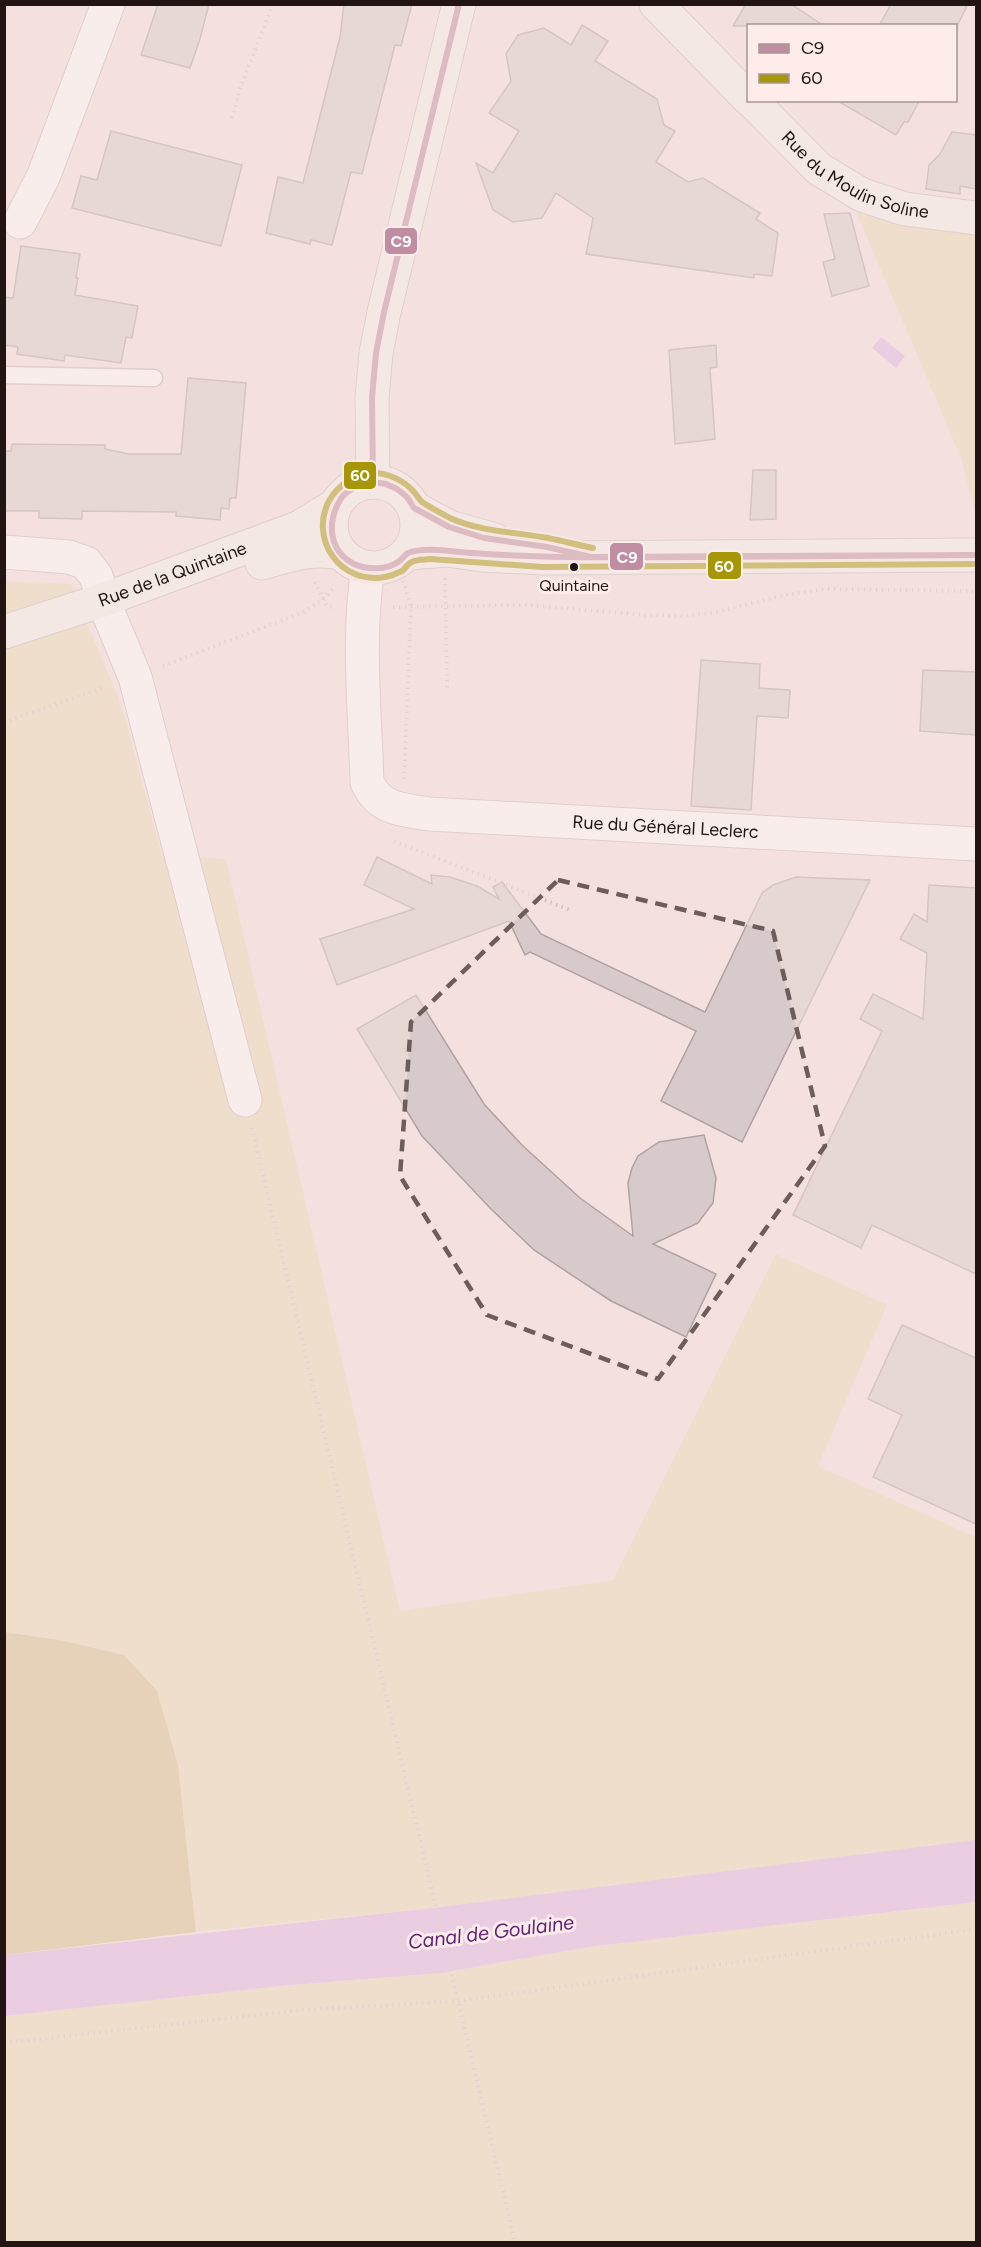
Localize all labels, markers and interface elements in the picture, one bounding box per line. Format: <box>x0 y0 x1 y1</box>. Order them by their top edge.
legend <box>747 24 957 102</box>
text: C9 <box>801 37 824 59</box>
text: 60 <box>801 67 823 89</box>
street label: Rue du Moulin Soline <box>777 126 930 223</box>
line badge: C9 <box>384 227 418 255</box>
text: C9 <box>391 232 411 251</box>
line badge: 60 <box>343 461 377 490</box>
text: 60 <box>350 466 370 485</box>
street label: Rue de la Quintaine <box>95 537 250 612</box>
line badge: C9 <box>609 542 644 571</box>
text: C9 <box>617 548 637 567</box>
line badge: 60 <box>707 551 742 580</box>
text: 60 <box>714 557 734 576</box>
marker: Quintaine <box>568 561 580 573</box>
place label: Quintaine <box>539 576 609 595</box>
street label: Rue du Général Leclerc <box>572 811 759 843</box>
water label: Canal de Goulaine <box>407 1910 575 1954</box>

